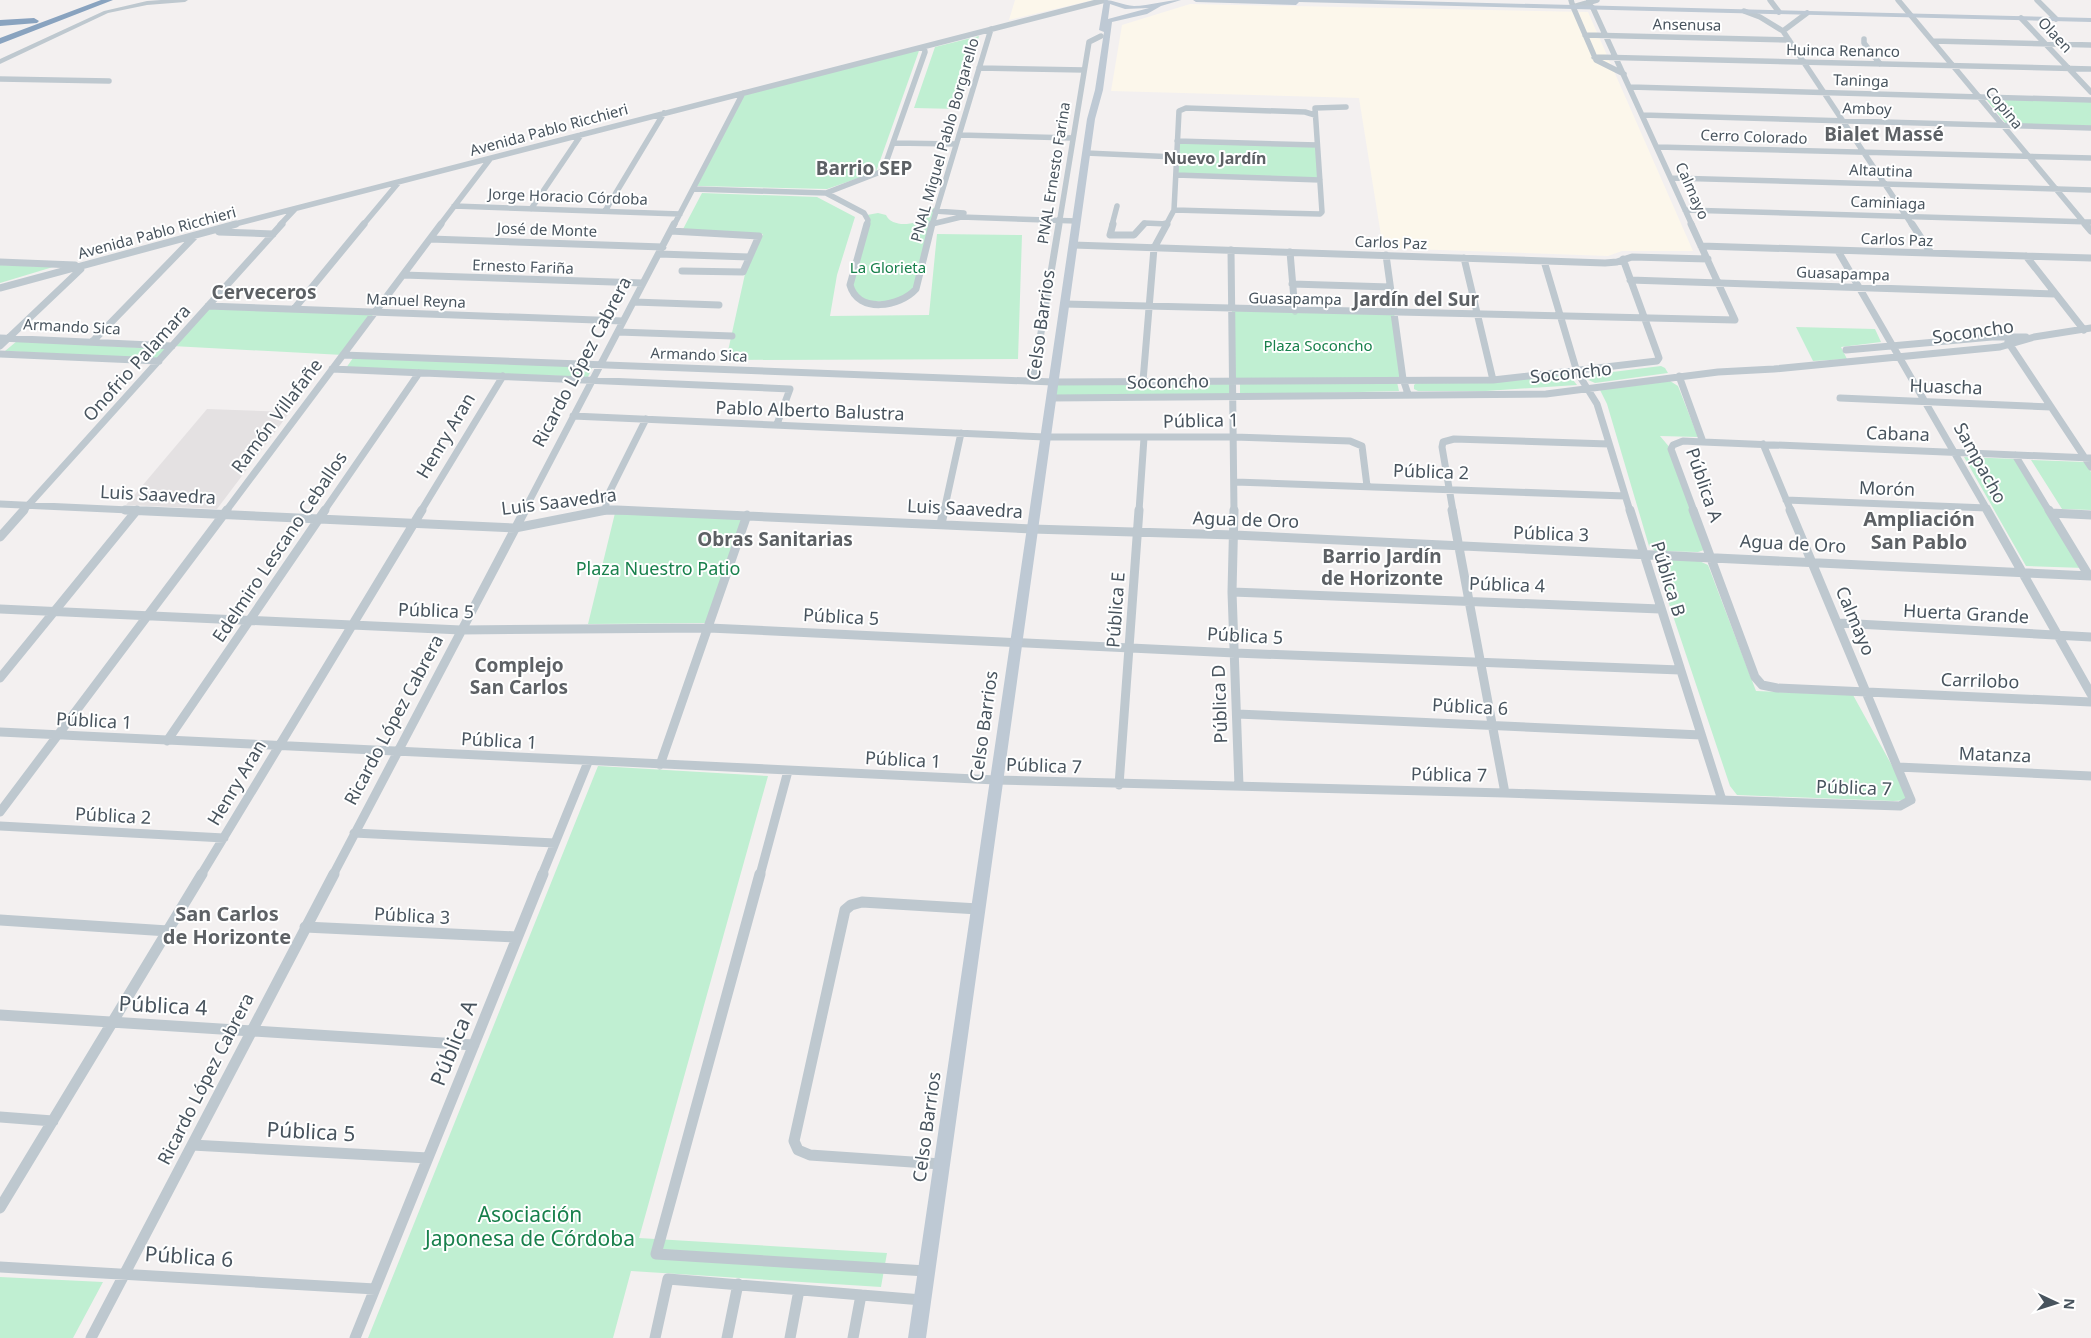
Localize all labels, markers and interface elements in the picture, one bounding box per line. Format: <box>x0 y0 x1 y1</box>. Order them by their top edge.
street label: Olaen <box>2034 12 2077 56</box>
street label: Ansenusa <box>1653 13 1722 35</box>
street label: PNAL Miguel Pablo Borgarello <box>905 35 983 244</box>
street label: Huinca Renanco <box>1786 39 1900 61</box>
street label: Taninga <box>1833 69 1889 91</box>
street label: Copina <box>1981 82 2028 133</box>
street label: Amboy <box>1842 97 1892 119</box>
street label: Avenida Pablo Ricchieri <box>467 98 630 160</box>
street label: PNAL Ernesto Farina <box>1032 100 1074 245</box>
district label: Bialet Massé <box>1824 121 1944 147</box>
street label: Cerro Colorado <box>1700 124 1808 148</box>
district label: Nuevo Jardín <box>1164 147 1266 169</box>
district label: Barrio SEP <box>816 155 912 181</box>
street label: Calmayo <box>1671 159 1714 222</box>
street label: Altautina <box>1849 159 1913 181</box>
street label: Jorge Horacio Córdoba <box>486 183 648 209</box>
street label: Caminiaga <box>1850 191 1926 213</box>
street label: Avenida Pablo Ricchieri <box>75 201 238 263</box>
street label: José de Monte <box>495 217 597 241</box>
street label: Carlos Paz <box>1860 228 1934 250</box>
street label: Carlos Paz <box>1354 231 1428 253</box>
street label: Ernesto Fariña <box>472 254 574 278</box>
park label: La Glorieta <box>850 257 926 277</box>
street label: Guasapampa <box>1796 261 1890 285</box>
street label: Celso Barrios <box>1020 268 1060 382</box>
street label: Ricardo López Cabrera <box>526 272 636 451</box>
district label: Cerveceros <box>212 279 316 305</box>
district label: Jardín del Sur <box>1351 286 1480 312</box>
street label: Guasapampa <box>1248 287 1342 309</box>
street label: Manuel Reyna <box>366 288 466 312</box>
street label: Onofrio Palamara <box>77 299 195 426</box>
street label: Armando Sica <box>23 313 121 339</box>
street label: Soconcho <box>1931 313 2015 349</box>
park label: Plaza Soconcho <box>1263 335 1373 355</box>
street label: Armando Sica <box>650 342 748 366</box>
street label: Ramón Villafañe <box>225 353 327 477</box>
street label: Soconcho <box>1529 356 1613 388</box>
street label: Soconcho <box>1127 368 1209 394</box>
street label: Huascha <box>1909 373 1983 399</box>
street label: Henry Aran <box>410 388 480 483</box>
street label: Pablo Alberto Balustra <box>715 395 905 425</box>
street label: Pública 1 <box>1163 407 1239 433</box>
street label: Sampacho <box>1949 418 2013 507</box>
street label: Cabana <box>1866 420 1930 446</box>
street label: Pública A <box>1681 444 1729 526</box>
street label: Edelmiro Lescano Ceballos <box>206 446 352 646</box>
street label: Pública 2 <box>1393 458 1469 484</box>
street label: Morón <box>1858 475 1916 501</box>
street label: Luis Saavedra <box>99 479 217 509</box>
street label: Luis Saavedra <box>500 482 618 520</box>
street label: Luis Saavedra <box>906 493 1024 523</box>
street label: Agua de Oro <box>1192 505 1300 533</box>
district label: Ampliación San Pablo <box>1863 505 1975 555</box>
street label: Pública 3 <box>1513 520 1589 546</box>
district label: Obras Sanitarias <box>697 526 853 552</box>
street label: Agua de Oro <box>1739 528 1847 558</box>
street label: Pública B <box>1646 538 1692 619</box>
district label: Barrio Jardín de Horizonte <box>1321 543 1443 591</box>
park label: Plaza Nuestro Patio <box>576 556 740 580</box>
street label: Pública E <box>1100 571 1130 649</box>
street label: Pública 4 <box>1469 571 1545 597</box>
street label: Calmayo <box>1831 582 1881 659</box>
street label: Pública 5 <box>398 597 474 623</box>
street label: Huerta Grande <box>1903 598 2030 628</box>
street label: Pública 5 <box>802 602 880 630</box>
street label: Pública 5 <box>1206 621 1284 649</box>
street label: Ricardo López Cabrera <box>338 630 448 809</box>
district label: Complejo San Carlos <box>470 652 568 700</box>
street label: Pública D <box>1206 664 1232 744</box>
street label: Carrilobo <box>1940 667 2020 693</box>
street label: Celso Barrios <box>963 669 1003 783</box>
street label: Pública 6 <box>1431 692 1509 720</box>
street label: Pública 1 <box>55 706 133 734</box>
street label: Pública 1 <box>460 726 538 754</box>
street label: Henry Aran <box>201 735 271 830</box>
street label: Matanza <box>1958 741 2032 767</box>
street label: Pública 1 <box>864 745 942 773</box>
street label: Pública 7 <box>1006 752 1082 778</box>
street label: Pública 7 <box>1411 761 1487 787</box>
street label: Pública 7 <box>1816 774 1892 800</box>
street label: Pública 2 <box>74 801 152 829</box>
district label: San Carlos de Horizonte <box>163 900 291 950</box>
street label: Pública 3 <box>373 901 451 929</box>
street label: Pública 4 <box>118 989 208 1021</box>
street label: Ricardo López Cabrera <box>151 989 259 1169</box>
street label: Pública A <box>423 995 483 1090</box>
street label: Celso Barrios <box>906 1070 946 1184</box>
street label: Pública 5 <box>266 1115 356 1147</box>
park label: Asociación Japonesa de Córdoba <box>423 1200 635 1252</box>
street label: Pública 6 <box>144 1239 234 1273</box>
north arrow <box>2031 1278 2081 1328</box>
text: N <box>2060 1298 2079 1310</box>

